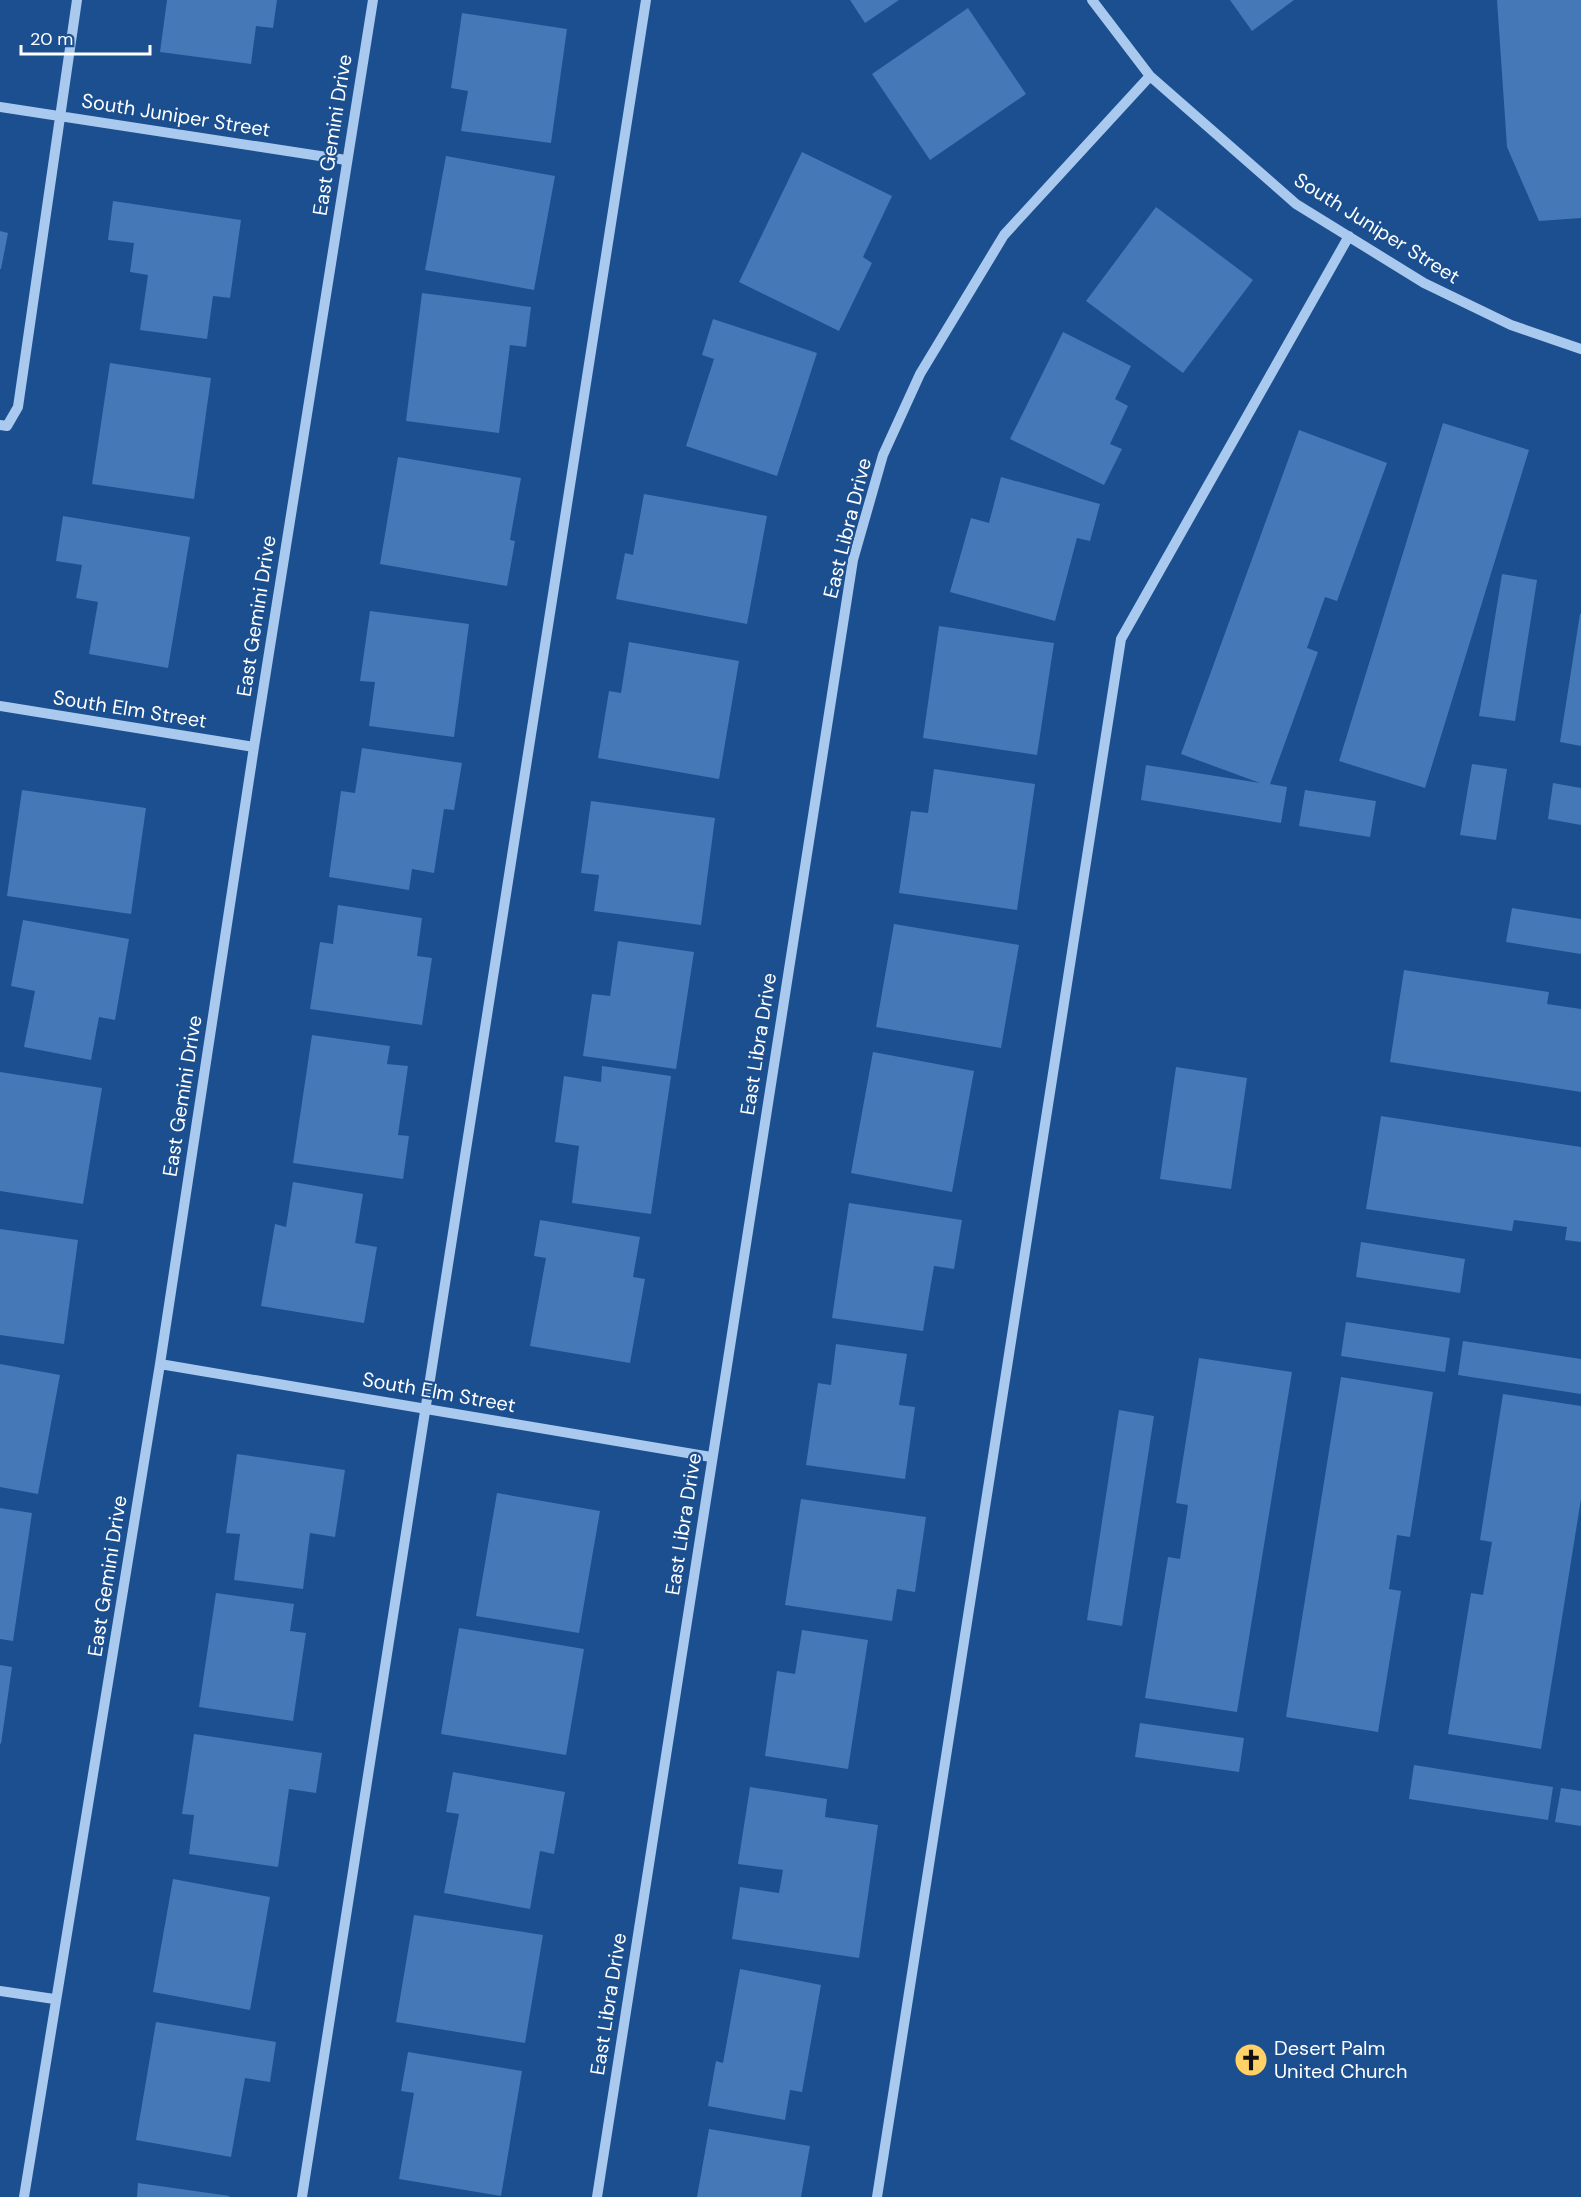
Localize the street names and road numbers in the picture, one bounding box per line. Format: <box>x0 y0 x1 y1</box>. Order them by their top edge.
street label: East Gemini Drive <box>306 52 358 218</box>
street label: South Juniper Street <box>80 87 272 143</box>
street label: South Juniper Street <box>1289 166 1465 290</box>
street label: East Libra Drive <box>817 455 877 601</box>
street label: East Gemini Drive <box>230 533 282 699</box>
street label: South Elm Street <box>51 684 209 734</box>
street label: East Libra Drive <box>734 971 782 1117</box>
street label: East Gemini Drive <box>156 1013 208 1179</box>
street label: South Elm Street <box>360 1366 518 1418</box>
street label: East Libra Drive <box>659 1451 707 1597</box>
street label: East Gemini Drive <box>81 1493 133 1659</box>
street label: East Libra Drive <box>584 1931 632 2077</box>

